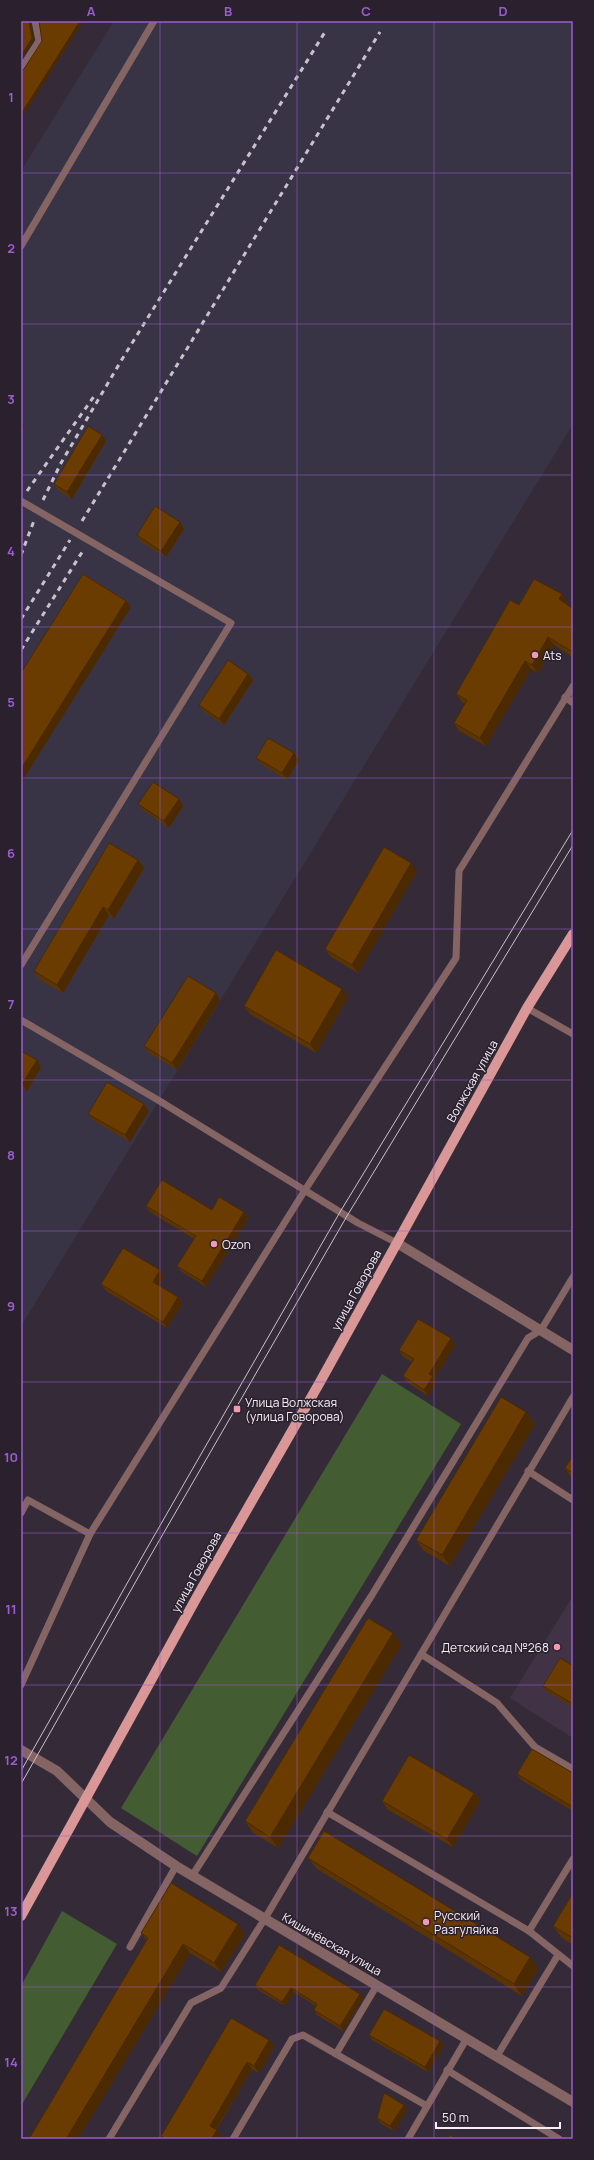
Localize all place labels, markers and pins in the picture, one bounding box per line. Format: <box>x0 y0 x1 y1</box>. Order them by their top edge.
place label: Ats <box>543 647 561 664</box>
marker: Ats <box>530 650 540 660</box>
place label: Ozon <box>222 1236 251 1253</box>
marker: Ozon <box>209 1239 219 1249</box>
place label: Улица Волжская (улица Говорова) <box>245 1394 344 1425</box>
marker: Улица Волжская (улица Говорова) <box>232 1404 242 1414</box>
place label: Детский сад №268 <box>441 1639 549 1656</box>
marker: Детский сад №268 <box>552 1642 562 1652</box>
place label: Русский Разгуляйка <box>434 1907 499 1938</box>
marker: Русский Разгуляйка <box>421 1917 431 1927</box>

